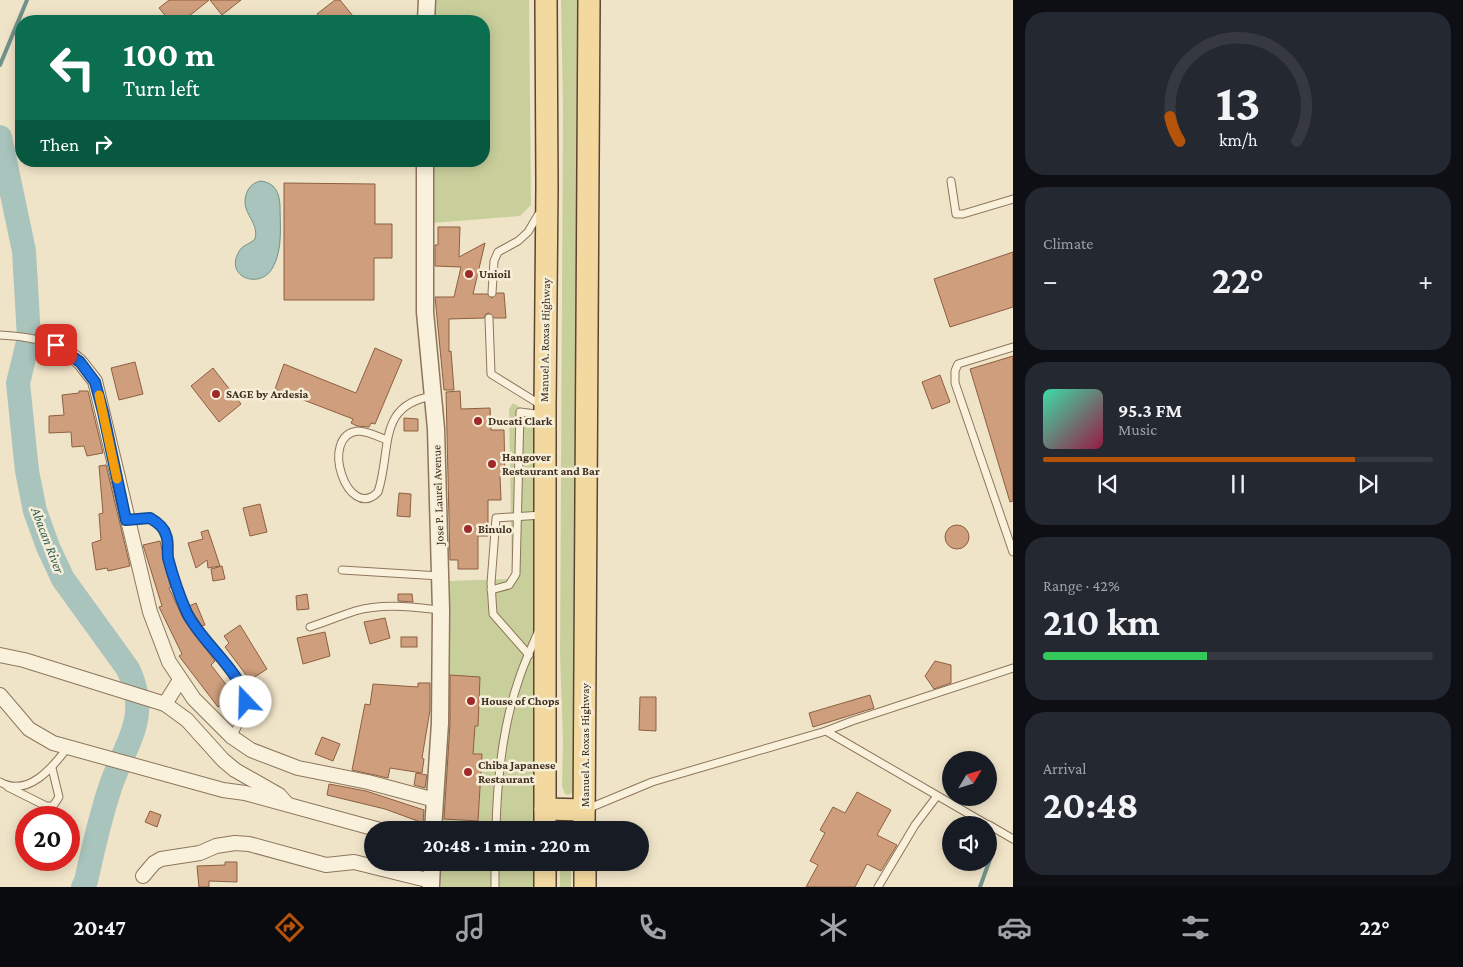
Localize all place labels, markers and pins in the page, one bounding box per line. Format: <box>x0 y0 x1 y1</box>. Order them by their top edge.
place label: Unioil <box>479 267 511 281</box>
marker: Unioil <box>463 268 475 280</box>
pin <box>35 324 77 366</box>
place label: SAGE by Ardesia <box>226 387 309 401</box>
marker: SAGE by Ardesia <box>210 388 222 400</box>
place label: Ducati Clark <box>488 414 553 428</box>
marker: Ducati Clark <box>472 415 484 427</box>
place label: Hangover Restaurant and Bar <box>502 450 600 478</box>
marker: Hangover Restaurant and Bar <box>486 458 498 470</box>
place label: Binulo <box>478 522 512 536</box>
marker: Binulo <box>462 523 474 535</box>
place label: House of Chops <box>481 694 560 708</box>
marker: House of Chops <box>465 695 477 707</box>
place label: Chiba Japanese Restaurant <box>478 758 556 786</box>
marker: Chiba Japanese Restaurant <box>462 766 474 778</box>

